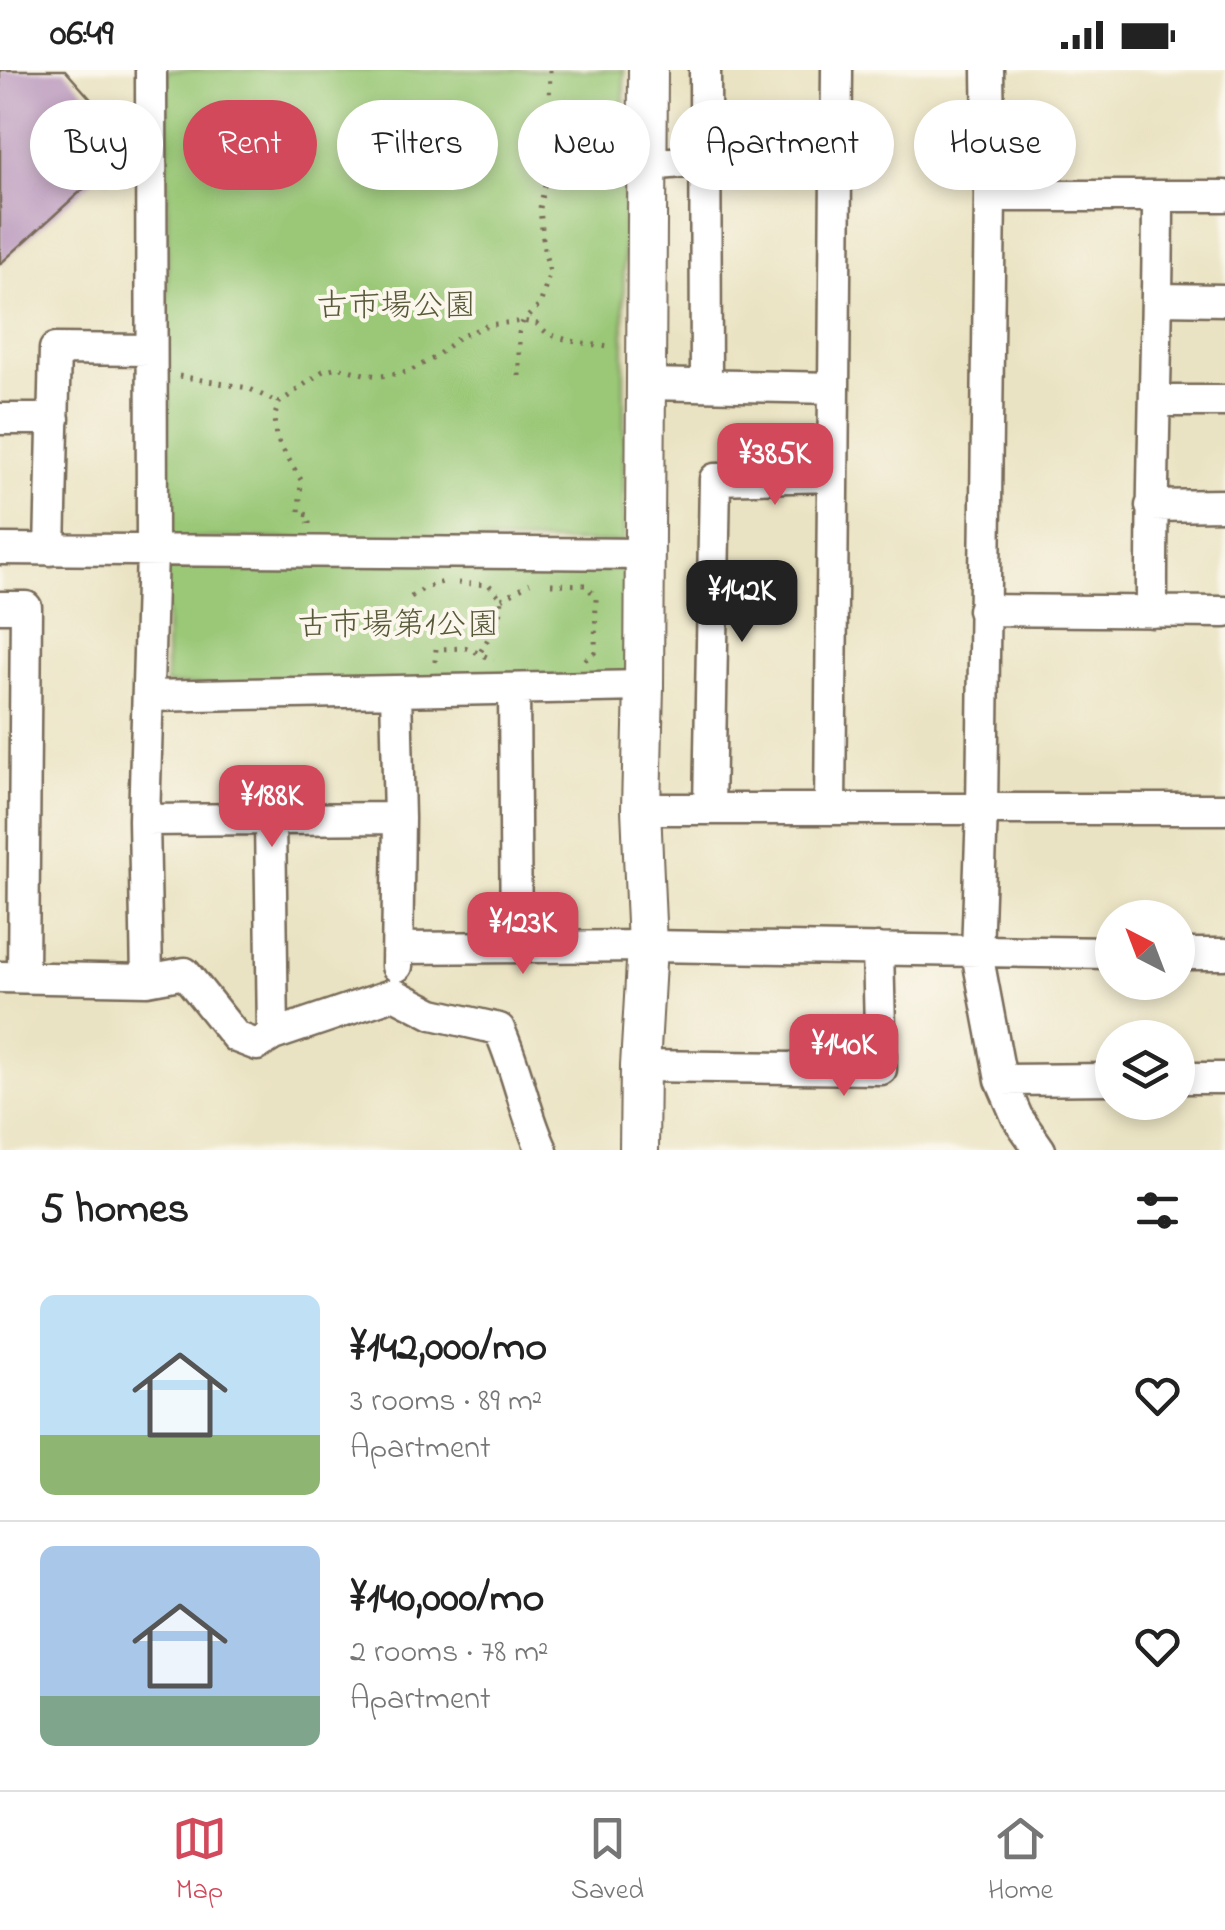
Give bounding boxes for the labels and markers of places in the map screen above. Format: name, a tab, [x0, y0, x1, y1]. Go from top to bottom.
pin: ¥385K	[705, 423, 845, 508]
pin: ¥142K	[672, 560, 812, 645]
pin: ¥188K	[202, 765, 342, 850]
pin: ¥123K	[453, 892, 593, 977]
pin: ¥140K	[774, 1014, 914, 1099]

